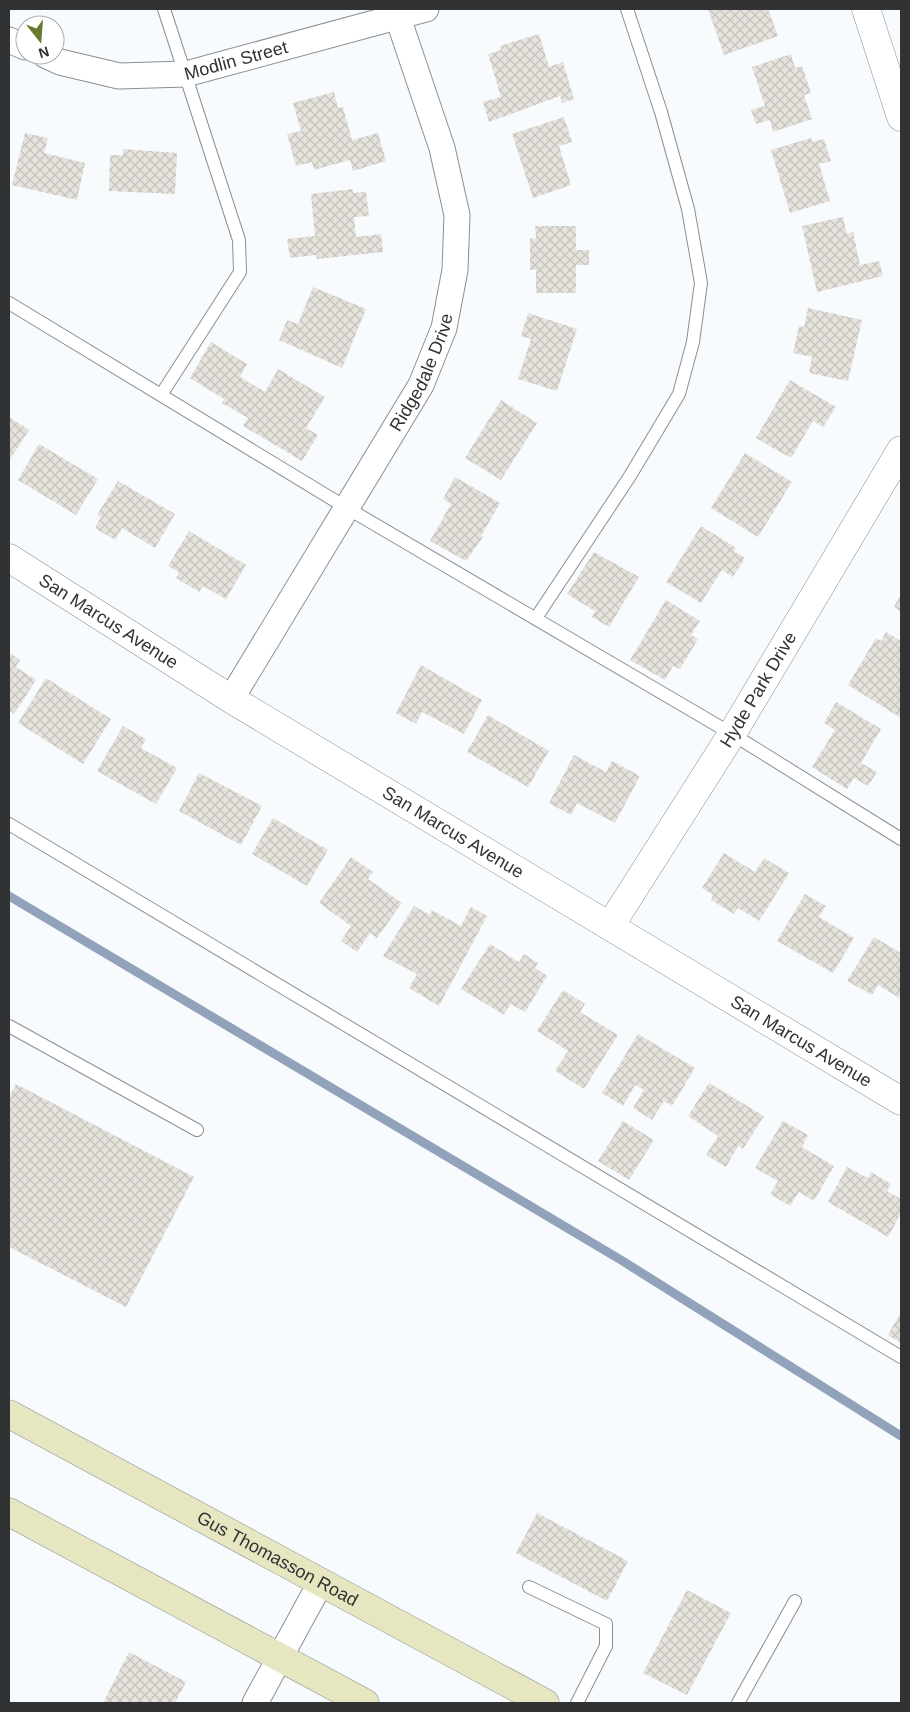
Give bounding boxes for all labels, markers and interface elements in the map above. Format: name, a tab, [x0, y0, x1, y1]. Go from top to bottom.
north arrow	[15, 15, 65, 65]
street label: Modlin Street	[182, 37, 290, 84]
text: N	[37, 43, 51, 62]
street label: Ridgedale Drive	[385, 312, 457, 435]
street label: San Marcus Avenue	[35, 570, 182, 673]
street label: Hyde Park Drive	[716, 628, 800, 751]
street label: San Marcus Avenue	[379, 782, 527, 882]
street label: San Marcus Avenue	[727, 991, 875, 1091]
street label: Gus Thomasson Road	[194, 1507, 361, 1610]

